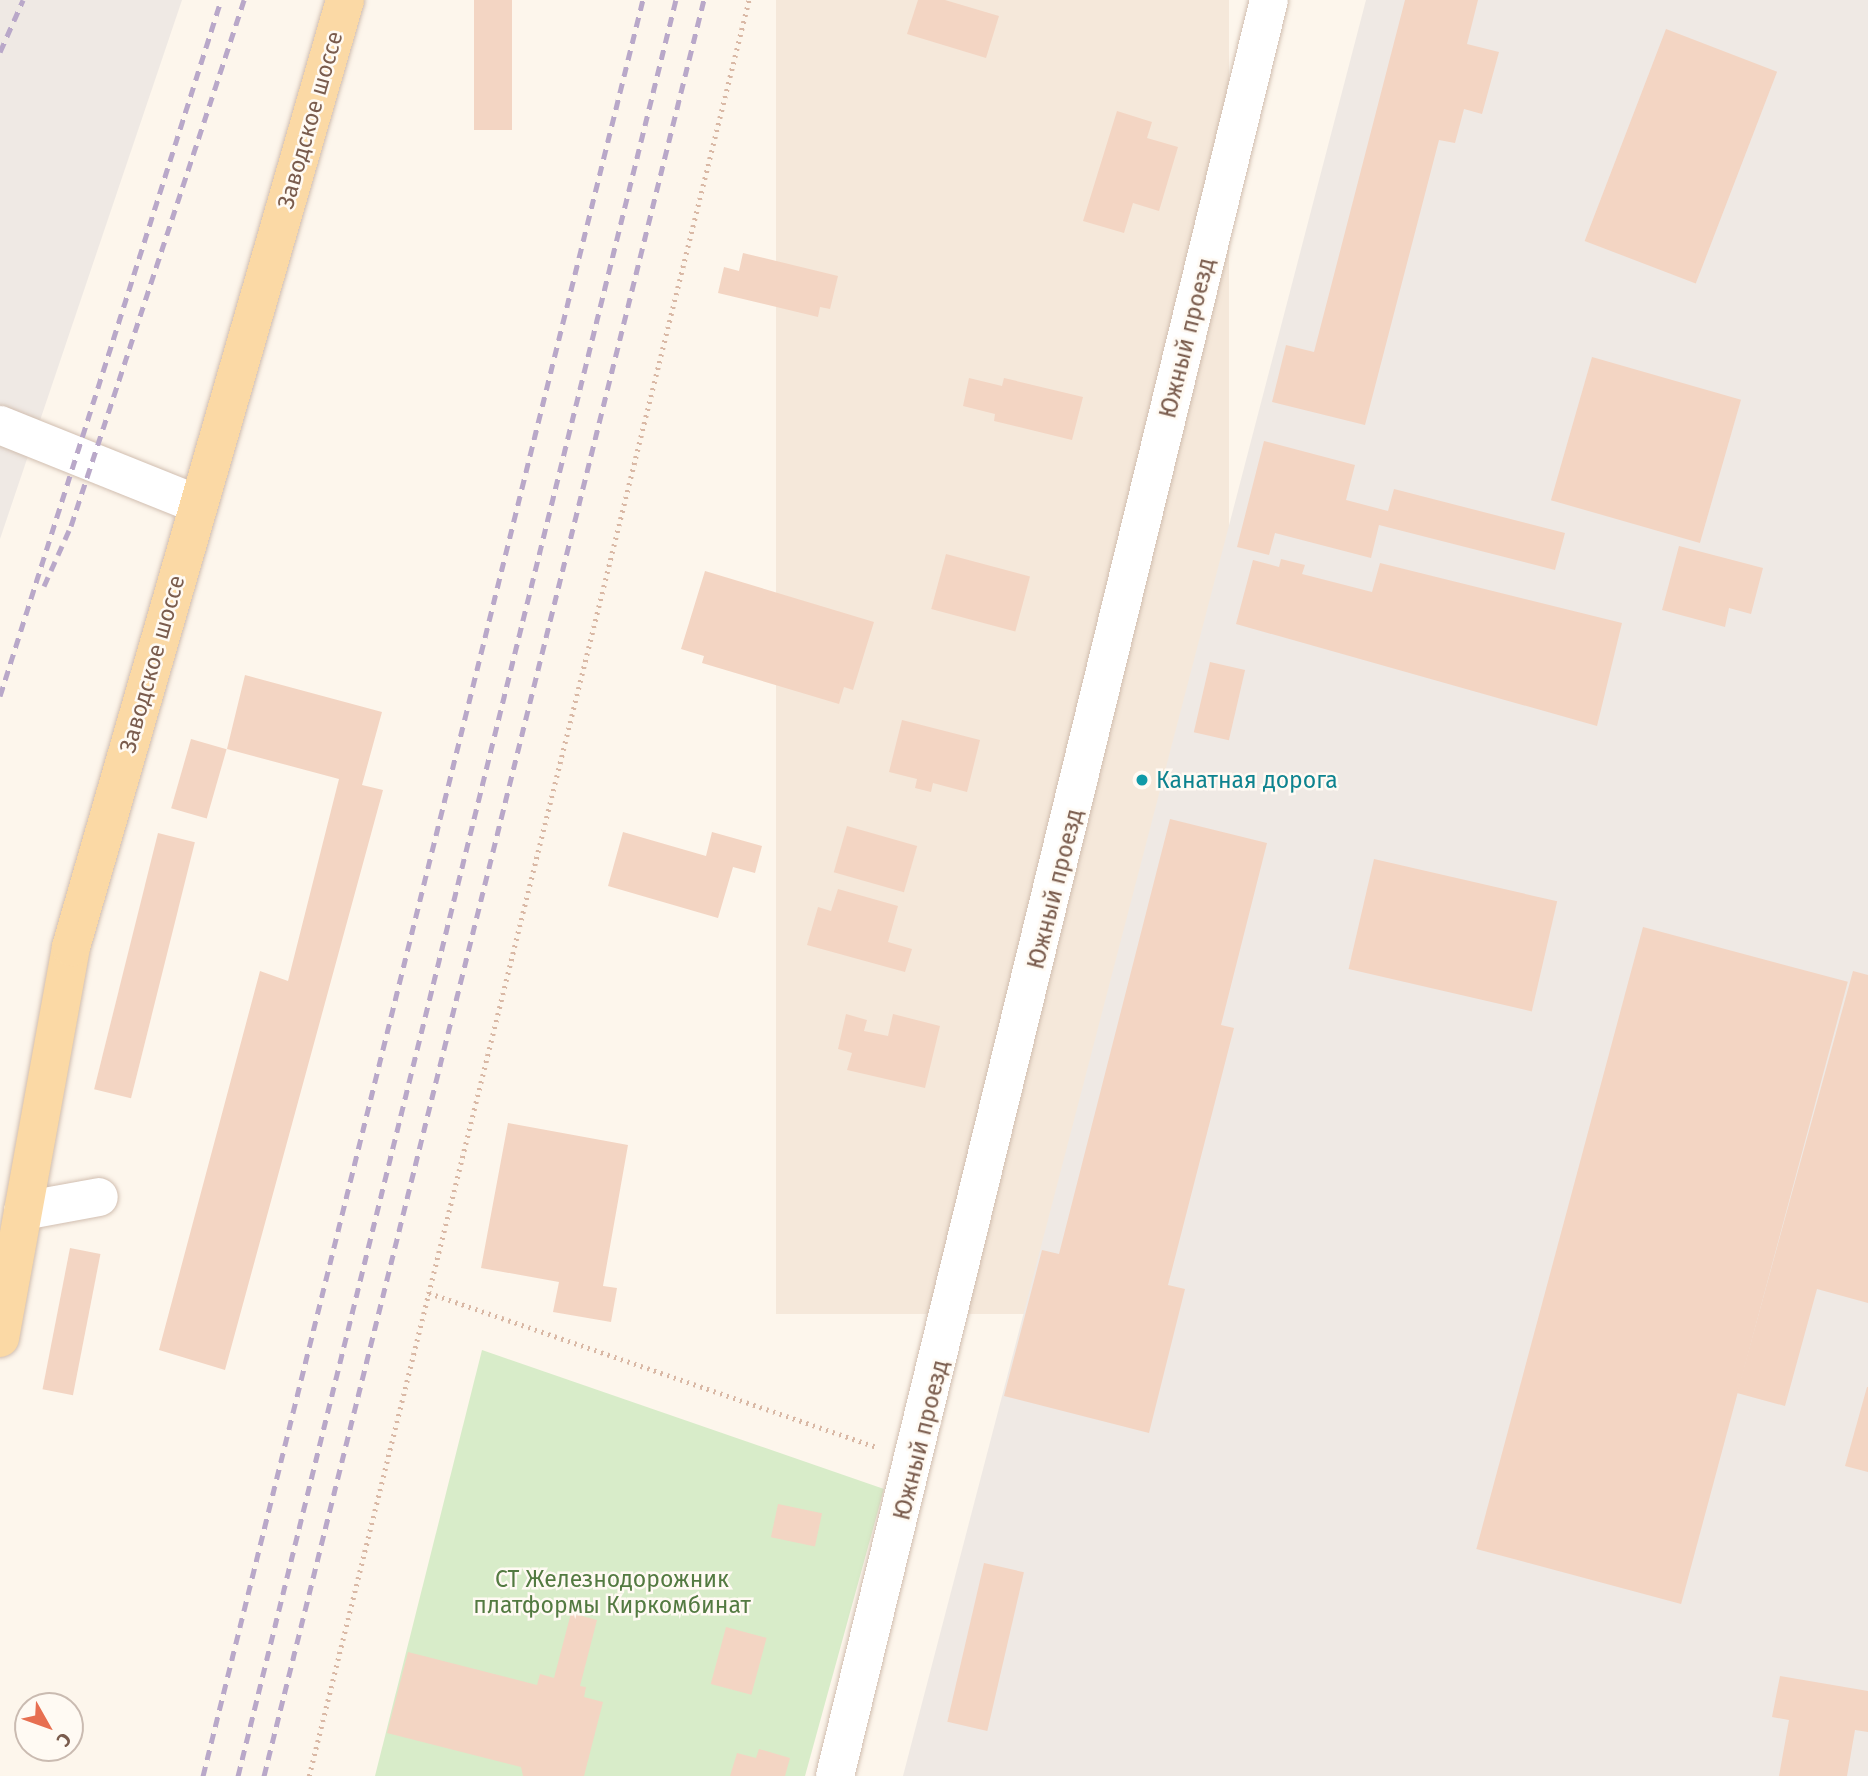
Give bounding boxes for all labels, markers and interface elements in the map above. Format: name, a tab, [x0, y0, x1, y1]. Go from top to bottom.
street label: Заводское шоссе	[271, 28, 349, 212]
street label: Южный проезд	[1154, 255, 1220, 421]
street label: Заводское шоссе	[113, 572, 191, 756]
place label: Канатная дорога	[1156, 766, 1338, 794]
marker: Канатная дорога	[1134, 772, 1150, 788]
street label: Южный проезд	[1022, 806, 1088, 972]
street label: Южный проезд	[888, 1357, 954, 1523]
park label: СТ Железнодорожник платформы Киркомбинат	[473, 1565, 751, 1619]
north arrow	[14, 1692, 84, 1762]
text: С	[52, 1728, 76, 1751]

